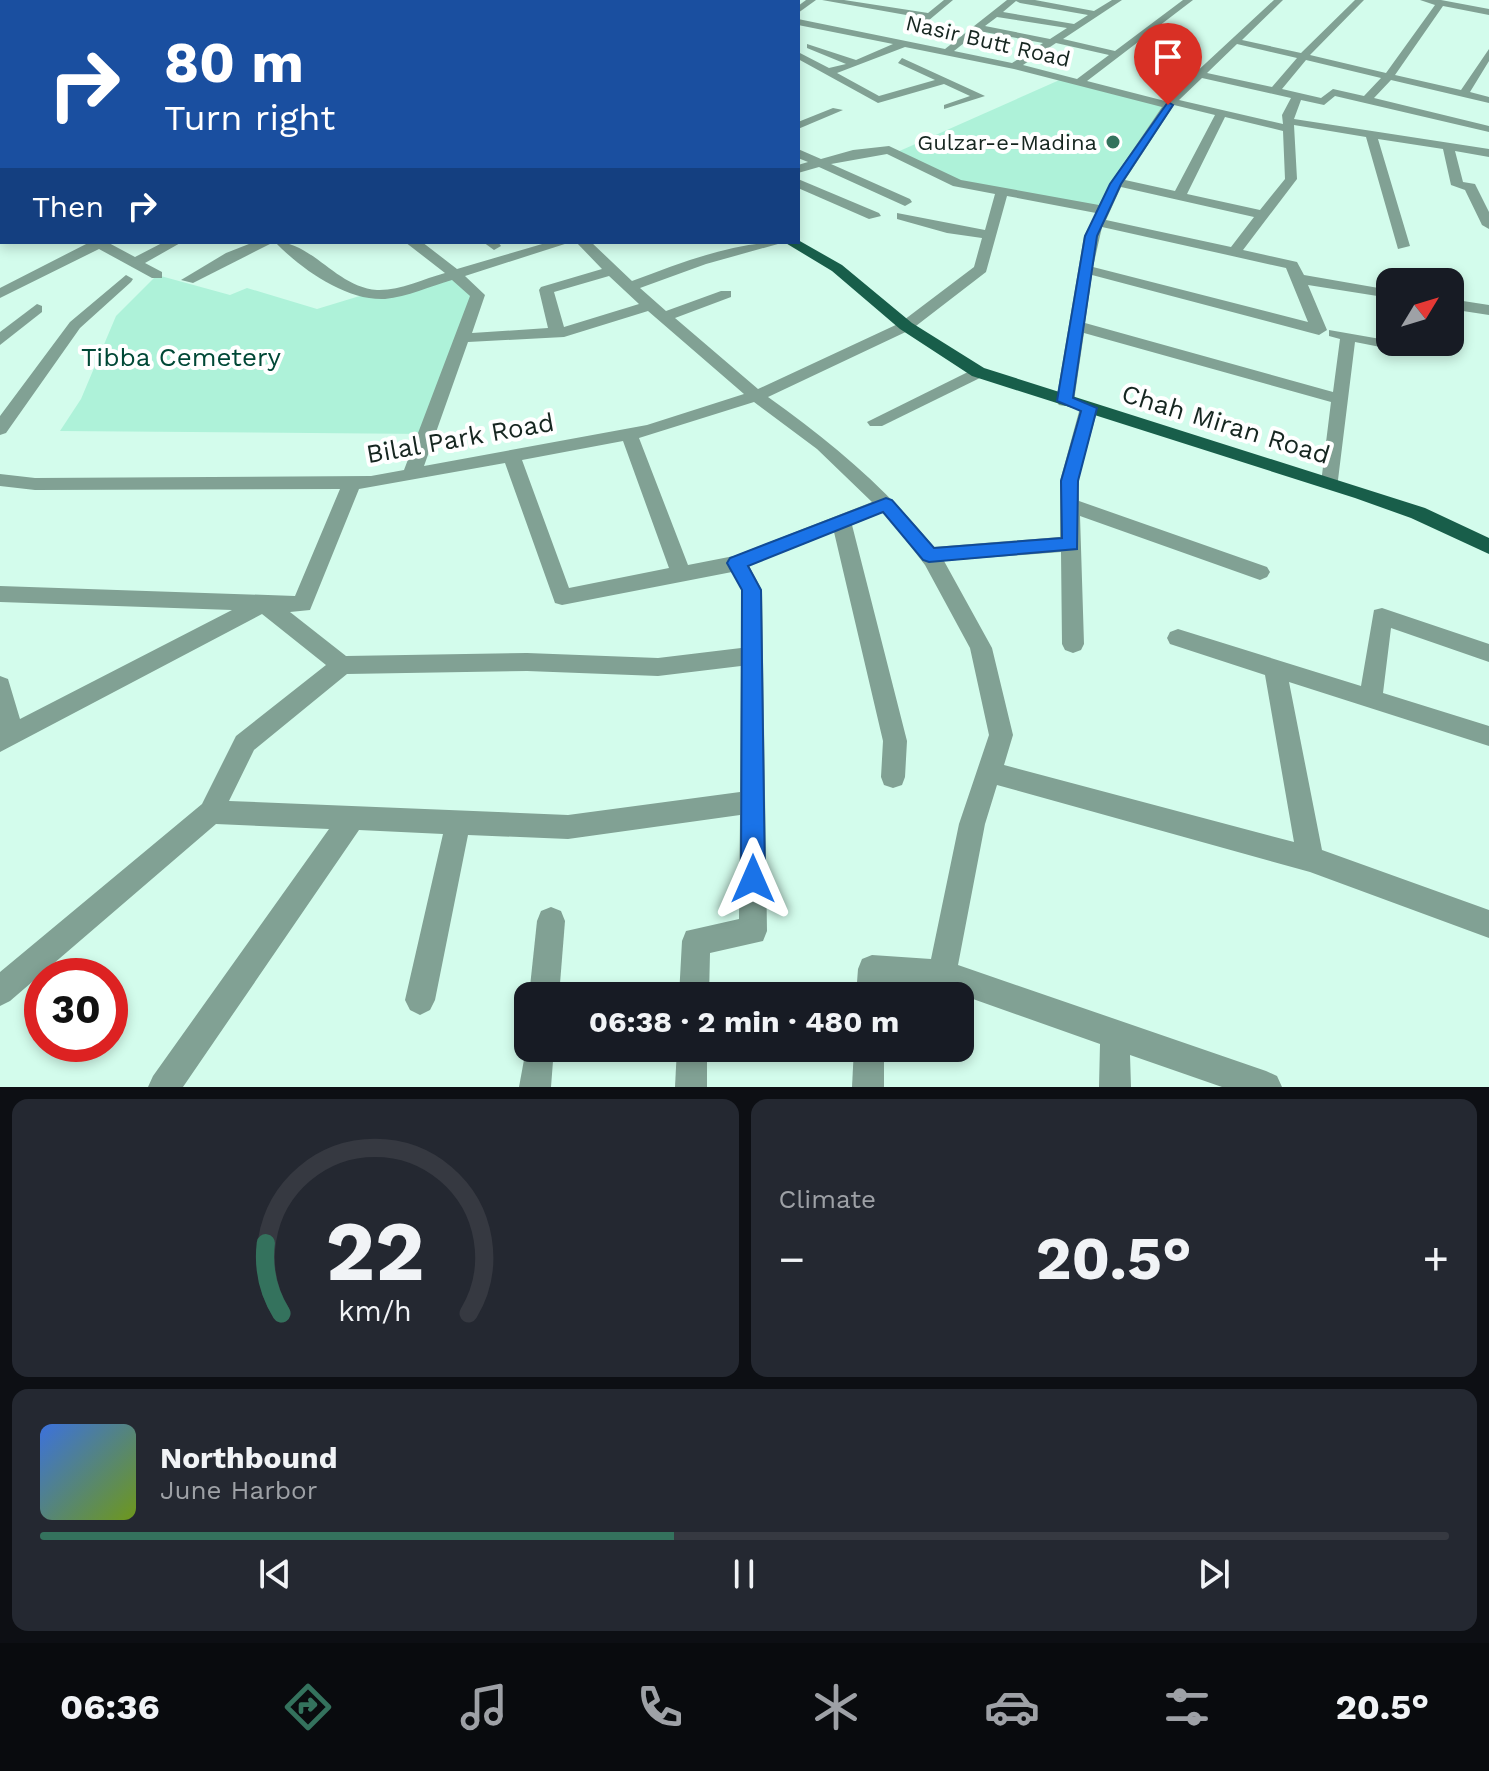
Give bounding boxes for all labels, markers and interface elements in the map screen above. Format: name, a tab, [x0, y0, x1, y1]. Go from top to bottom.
street label: Nasir Butt Road	[903, 10, 1073, 72]
pin	[1134, 23, 1202, 105]
text: 80 m	[164, 30, 304, 96]
icon: right	[32, 32, 136, 136]
icon: arrive	[1146, 35, 1190, 79]
text: Turn right	[164, 97, 335, 139]
place label: Gulzar-e-Madina	[917, 130, 1097, 155]
marker: Gulzar-e-Madina	[1104, 133, 1122, 151]
icon: right	[120, 184, 164, 228]
text: Then	[32, 189, 104, 224]
north arrow	[1376, 268, 1464, 356]
map controls	[1376, 268, 1464, 356]
park label: Tibba Cemetery	[81, 342, 282, 372]
street label: Chah Miran Road	[1118, 378, 1334, 470]
street label: Bilal Park Road	[364, 407, 556, 469]
position arrow	[711, 837, 795, 921]
speed limit sign: 30	[24, 958, 128, 1062]
text: 06:38 · 2 min · 480 m	[589, 1004, 899, 1039]
text: Climate	[779, 1184, 876, 1214]
text: 22	[326, 1203, 425, 1300]
text: 20.5°	[1036, 1223, 1192, 1294]
text: −	[779, 1233, 805, 1285]
text: +	[1422, 1233, 1449, 1285]
text: km/h	[338, 1294, 412, 1328]
text: Northbound	[160, 1440, 337, 1475]
text: June Harbor	[160, 1475, 317, 1505]
icon: previous	[253, 1552, 297, 1596]
icon: pause	[722, 1552, 766, 1596]
icon: next	[1192, 1552, 1236, 1596]
icon: directions	[280, 1679, 336, 1735]
icon: music	[456, 1679, 512, 1735]
icon: phone	[632, 1679, 688, 1735]
icon: climate	[808, 1679, 864, 1735]
icon: car	[984, 1679, 1040, 1735]
icon: filters	[1159, 1679, 1215, 1735]
text: 06:36	[60, 1686, 160, 1728]
text: 20.5°	[1335, 1686, 1429, 1728]

